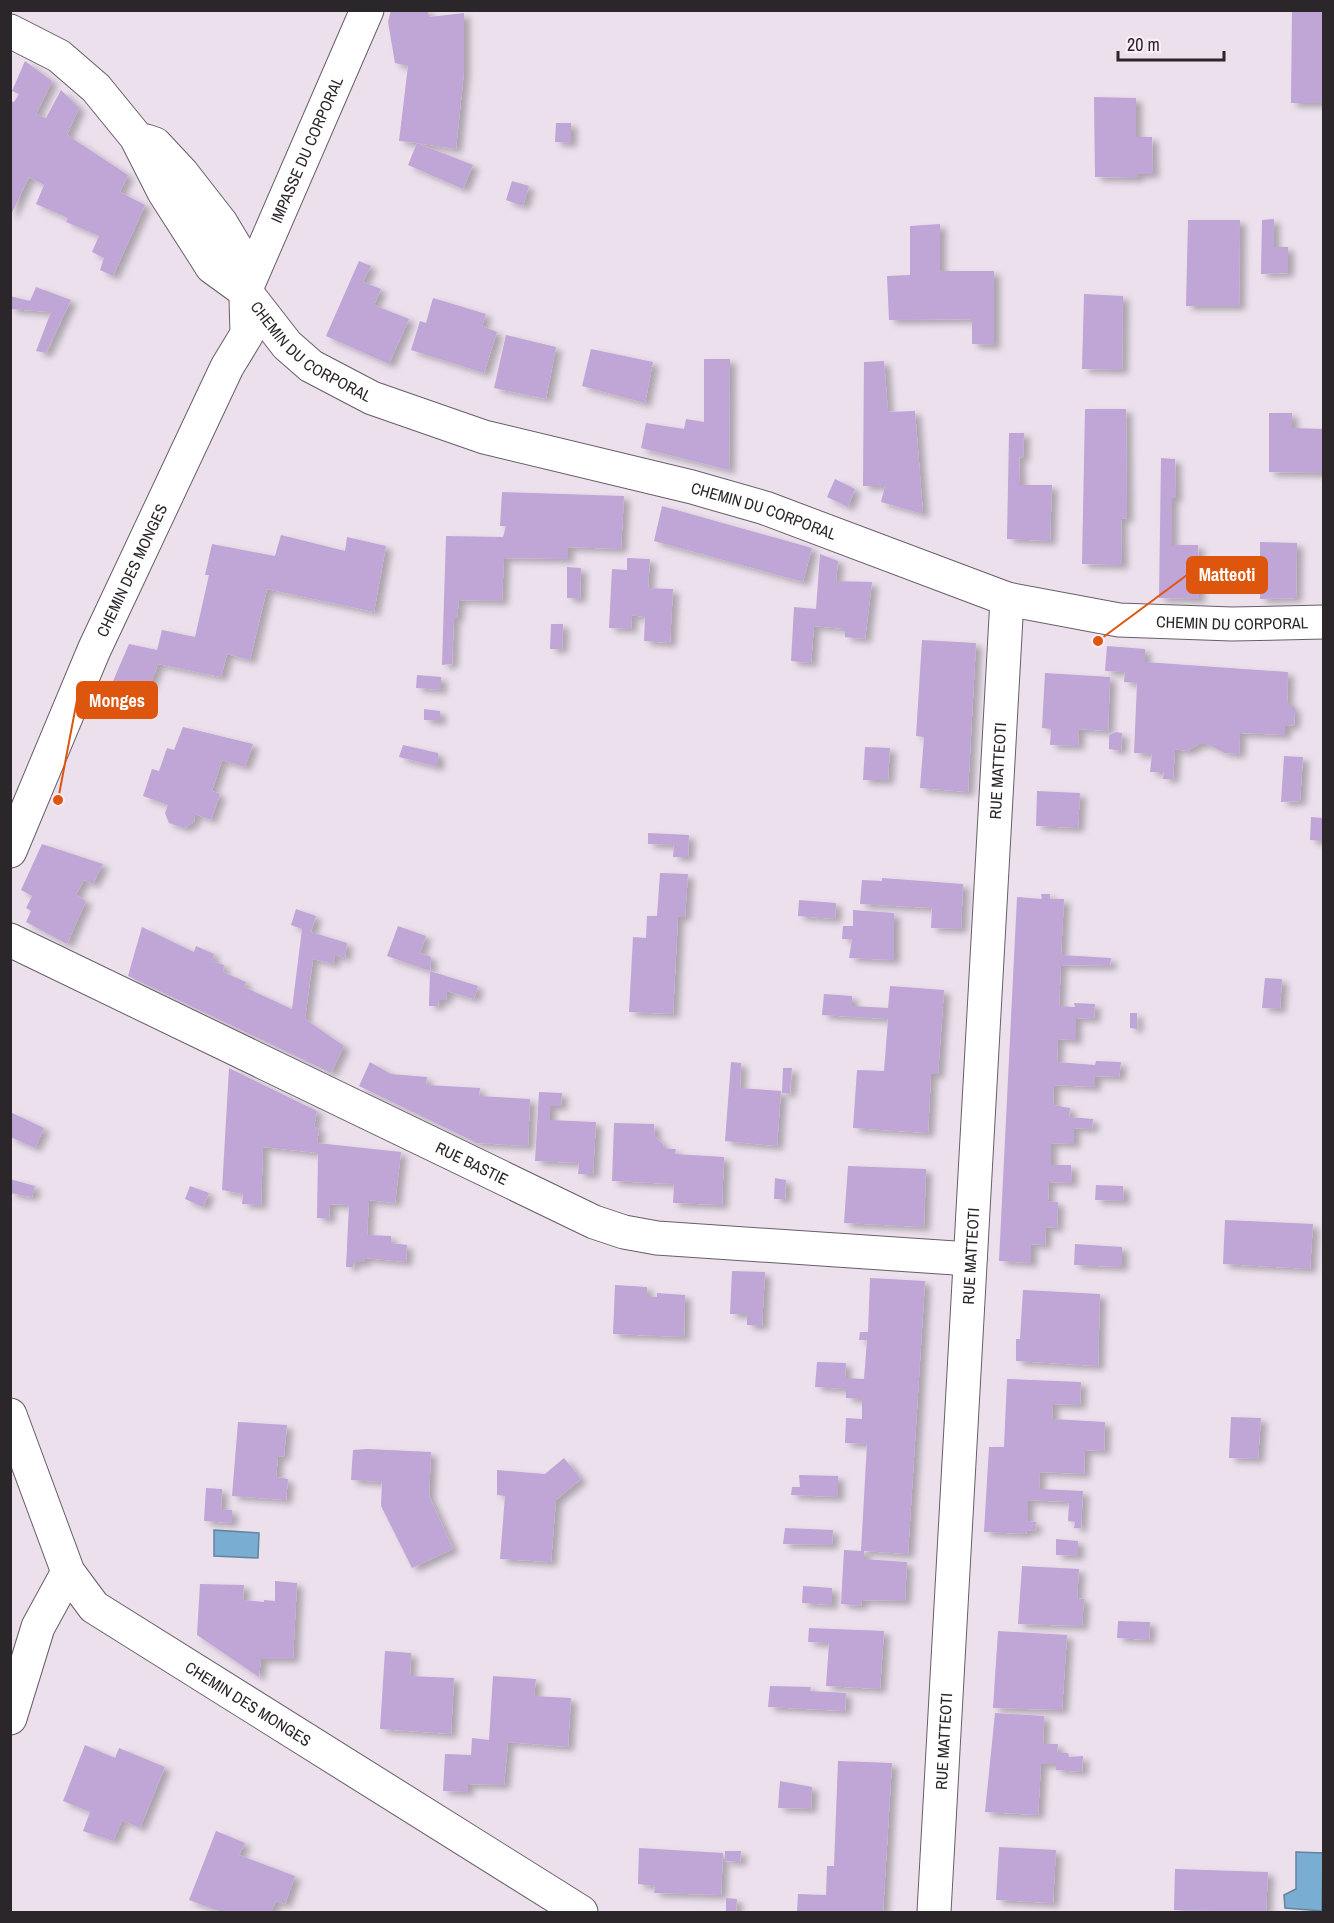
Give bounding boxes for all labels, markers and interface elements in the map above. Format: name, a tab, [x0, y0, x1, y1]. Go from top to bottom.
scale bar	[1118, 24, 1224, 62]
text: 20 m	[1127, 32, 1160, 57]
street label: IMPASSE DU CORPORAL	[265, 72, 348, 226]
street label: CHEMIN DU CORPORAL	[246, 296, 376, 407]
street label: CHEMIN DU CORPORAL	[689, 476, 840, 545]
street label: CHEMIN DES MONGES	[91, 500, 172, 640]
callout: Matteoti	[1187, 557, 1267, 593]
text: Matteoti	[1199, 562, 1255, 587]
street label: CHEMIN DU CORPORAL	[1156, 610, 1309, 635]
callout: Monges	[77, 682, 157, 718]
text: Monges	[89, 688, 145, 713]
street label: RUE MATTEOTI	[984, 722, 1011, 820]
street label: RUE BASTIE	[432, 1136, 512, 1190]
street label: RUE MATTEOTI	[957, 1207, 984, 1305]
street label: CHEMIN DES MONGES	[181, 1656, 316, 1751]
street label: RUE MATTEOTI	[930, 1692, 957, 1790]

